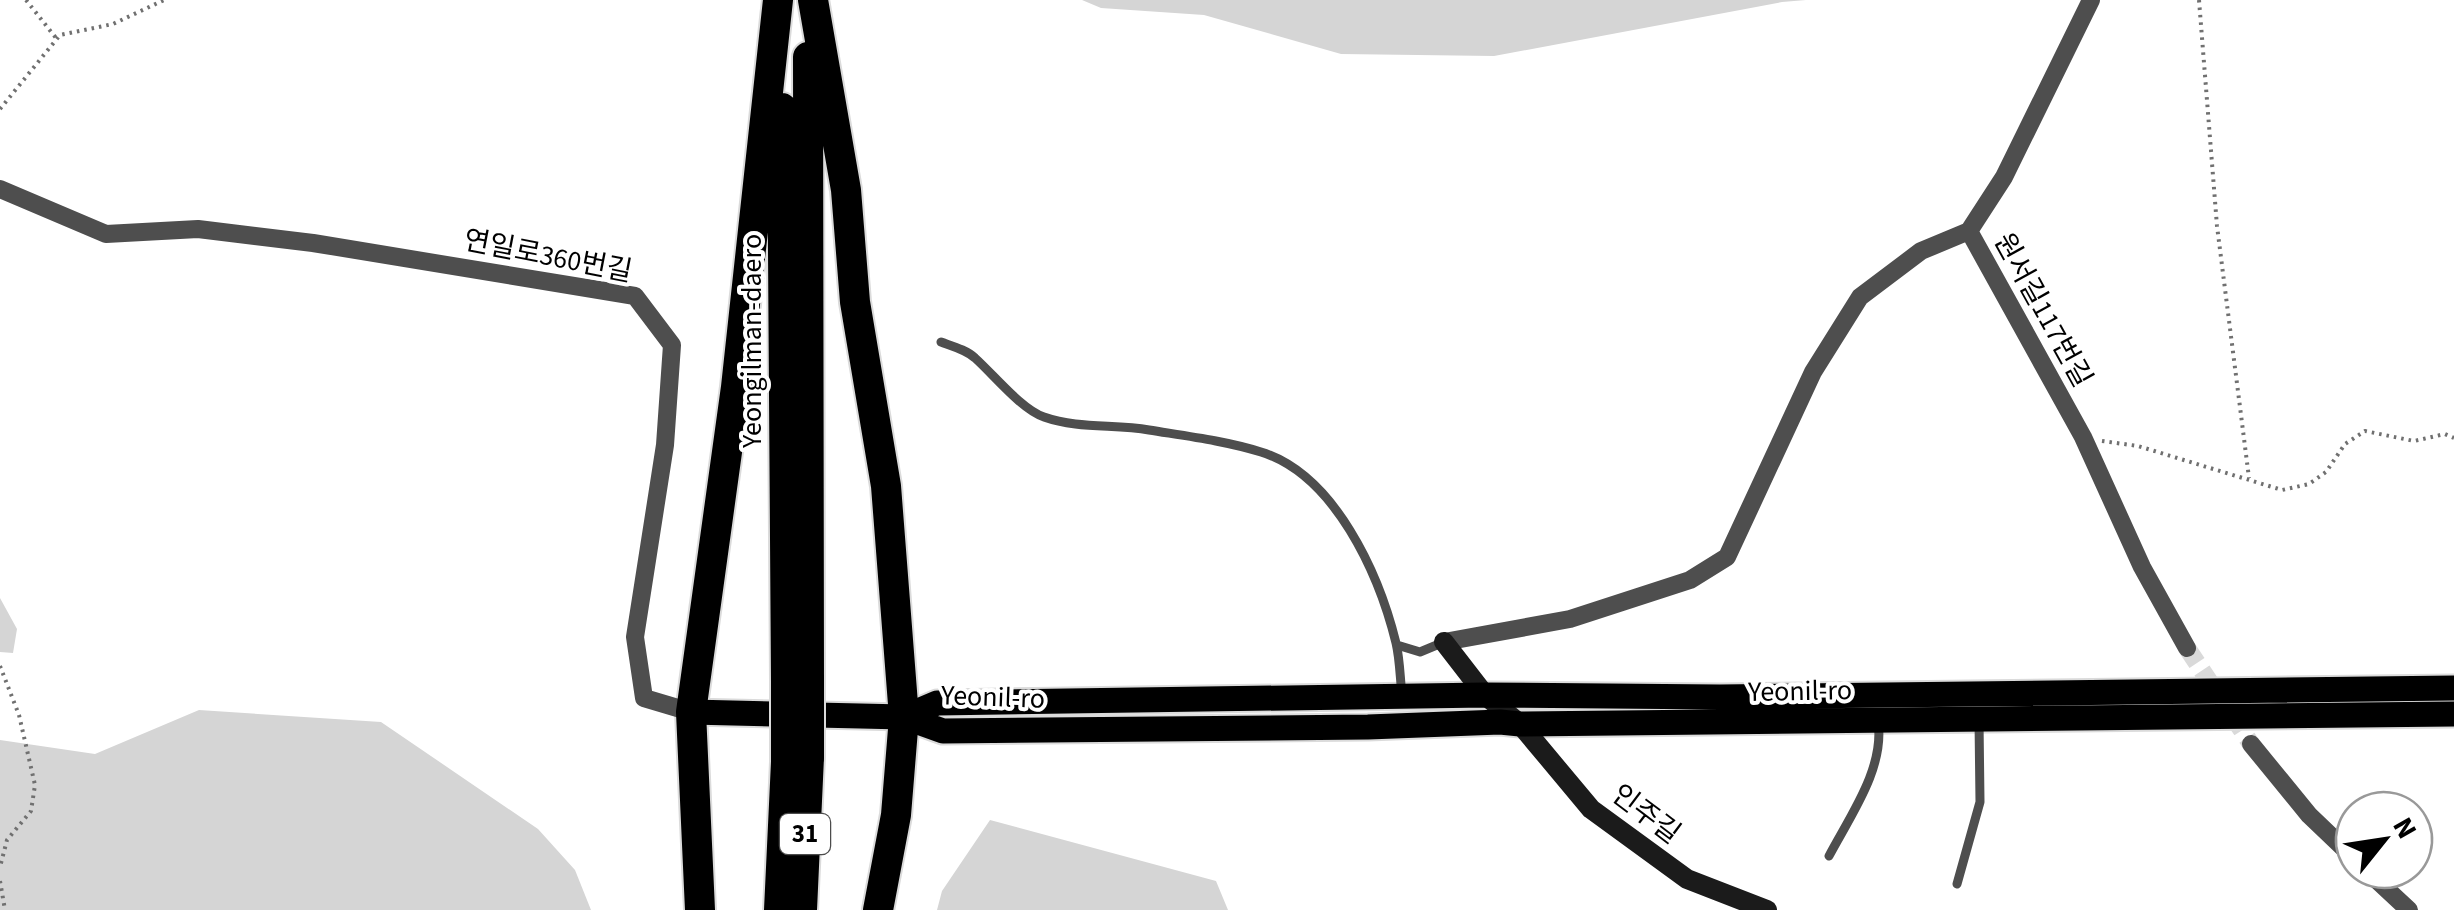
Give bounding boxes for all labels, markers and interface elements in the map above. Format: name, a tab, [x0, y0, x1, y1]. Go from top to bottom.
street label: 연일로360번길	[460, 220, 636, 292]
street label: 원서길117번길	[1984, 226, 2102, 394]
street label: Yeongilman-daero	[732, 234, 772, 449]
street label: Yeonil-ro	[1747, 670, 1852, 712]
street label: Yeonil-ro	[939, 675, 1046, 719]
street label: 인주길	[1603, 775, 1689, 853]
north arrow	[2334, 790, 2434, 890]
text: N	[2383, 810, 2427, 846]
road number: 31	[780, 814, 830, 854]

